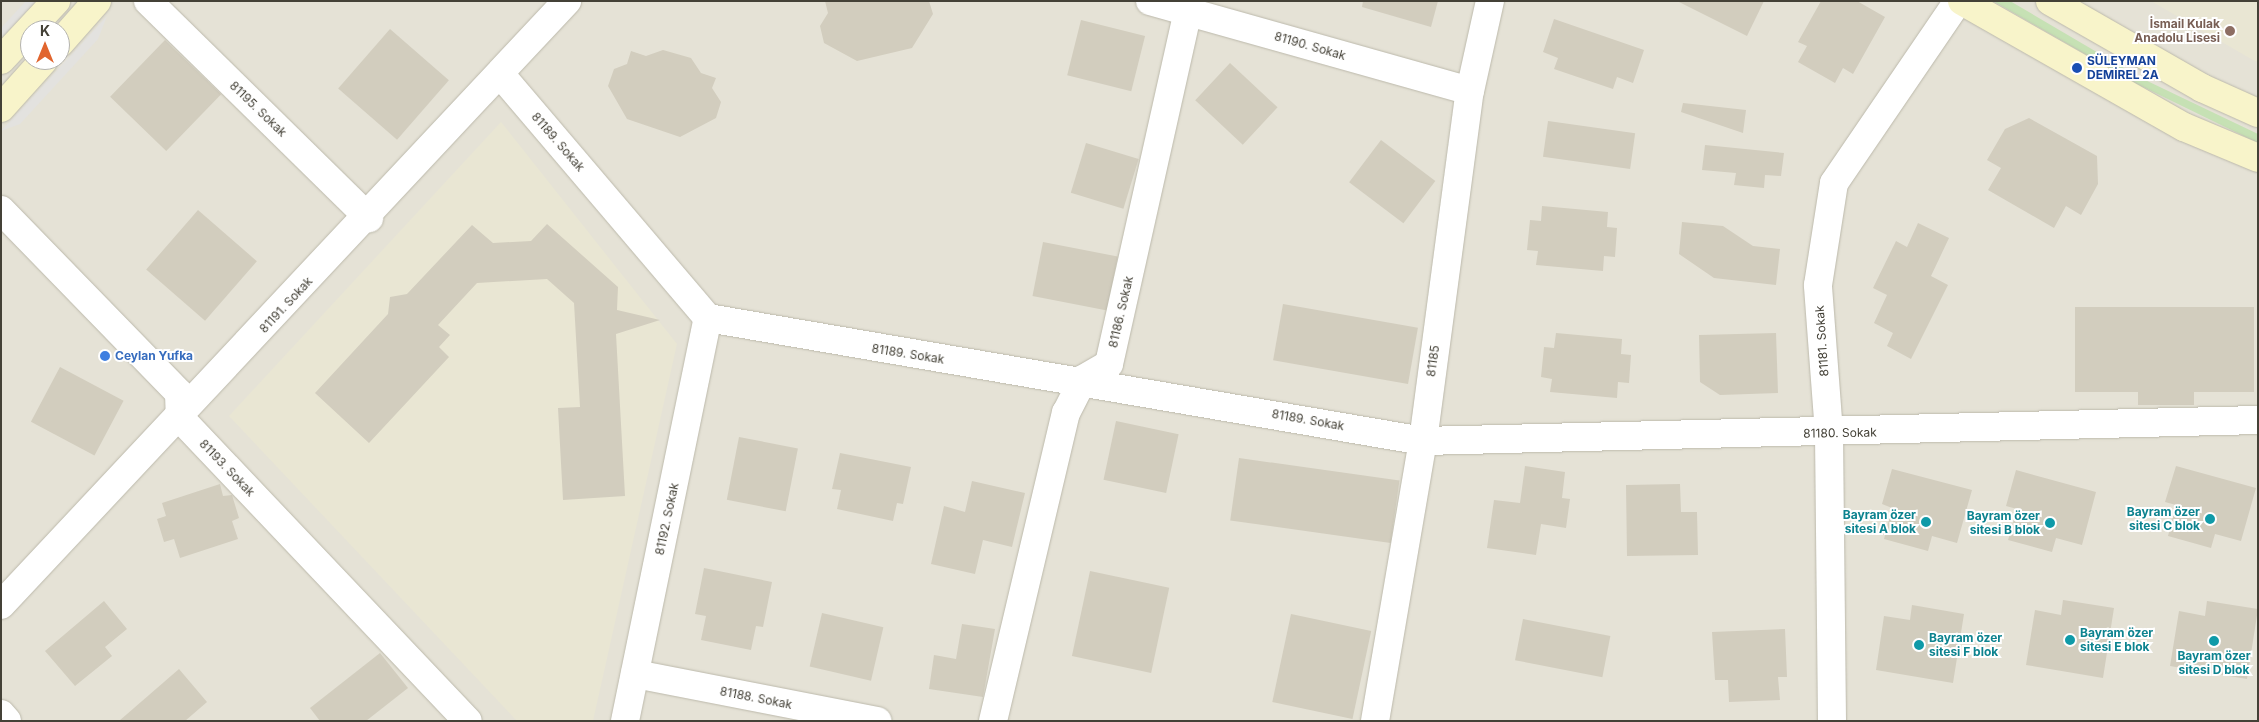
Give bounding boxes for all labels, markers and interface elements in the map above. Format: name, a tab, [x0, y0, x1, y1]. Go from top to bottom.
place label: İsmail Kulak Anadolu Lisesi	[2134, 17, 2220, 45]
north arrow	[20, 20, 70, 70]
text: K	[40, 22, 50, 39]
marker: İsmail Kulak Anadolu Lisesi	[2224, 25, 2236, 37]
street label: 81190. Sokak	[1273, 29, 1347, 63]
place label: SÜLEYMAN DEMİREL 2A	[2087, 54, 2159, 82]
marker: SÜLEYMAN DEMİREL 2A	[2071, 62, 2083, 74]
street label: 81195. Sokak	[227, 78, 289, 140]
street label: 81189. Sokak	[528, 110, 588, 174]
street label: 81191. Sokak	[256, 274, 316, 336]
street label: 81186. Sokak	[1106, 275, 1136, 349]
street label: 81181. Sokak	[1812, 305, 1832, 377]
street label: 81189. Sokak	[871, 341, 945, 367]
street label: 81185	[1424, 344, 1442, 378]
place label: Ceylan Yufka	[115, 349, 193, 363]
marker: Ceylan Yufka	[99, 350, 111, 362]
street label: 81189. Sokak	[1271, 407, 1345, 433]
street label: 81180. Sokak	[1803, 425, 1877, 441]
street label: 81193. Sokak	[196, 437, 258, 499]
street label: 81192. Sokak	[652, 482, 682, 556]
place label: Bayram özer sitesi C blok	[2127, 505, 2200, 533]
place label: Bayram özer sitesi A blok	[1843, 508, 1916, 536]
place label: Bayram özer sitesi B blok	[1967, 509, 2040, 537]
marker: Bayram özer sitesi C blok	[2204, 513, 2216, 525]
marker: Bayram özer sitesi A blok	[1920, 516, 1932, 528]
marker: Bayram özer sitesi B blok	[2044, 517, 2056, 529]
place label: Bayram özer sitesi E blok	[2080, 626, 2153, 654]
place label: Bayram özer sitesi F blok	[1929, 631, 2002, 659]
marker: Bayram özer sitesi E blok	[2064, 634, 2076, 646]
marker: Bayram özer sitesi D blok	[2208, 635, 2220, 647]
marker: Bayram özer sitesi F blok	[1913, 639, 1925, 651]
place label: Bayram özer sitesi D blok	[2177, 649, 2251, 677]
street label: 81188. Sokak	[719, 684, 793, 712]

